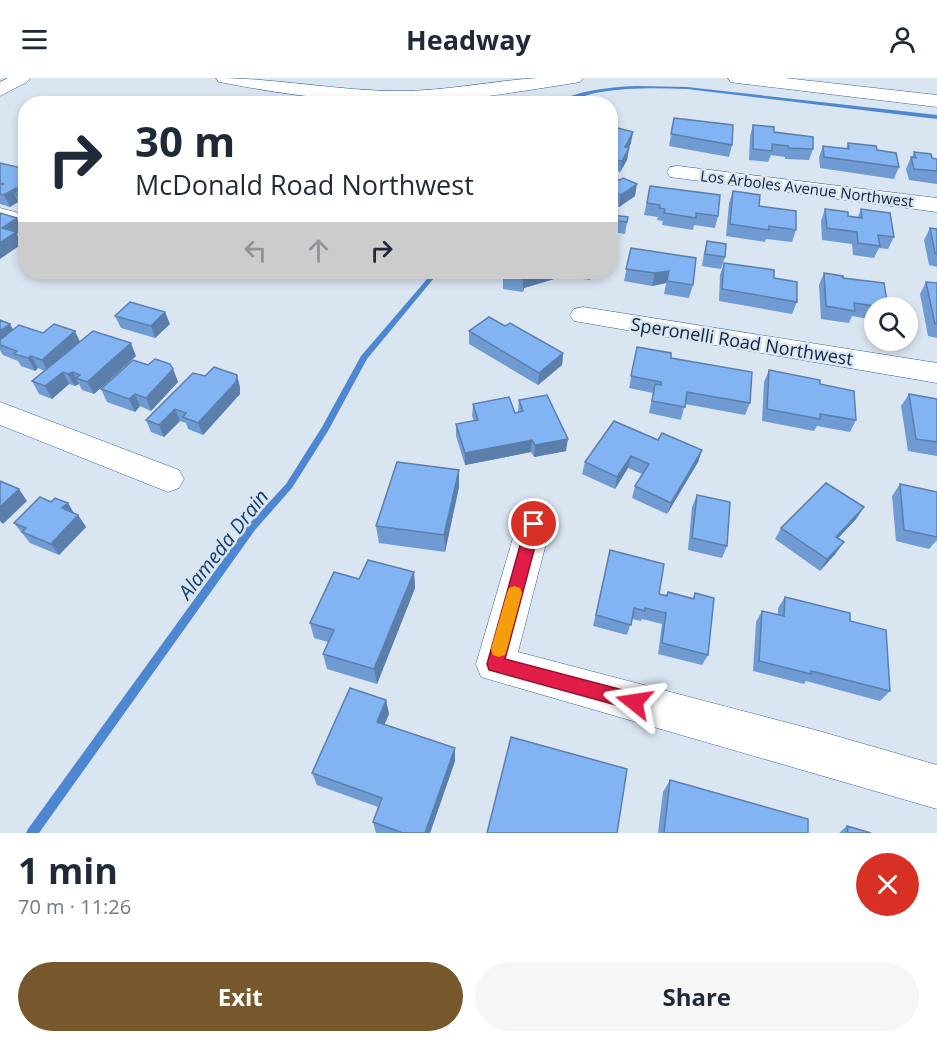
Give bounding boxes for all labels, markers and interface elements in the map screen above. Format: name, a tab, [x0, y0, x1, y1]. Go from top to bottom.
text: Headway	[406, 21, 531, 58]
icon: menu	[18, 23, 51, 56]
icon: person	[886, 23, 919, 56]
text: 30 m	[135, 112, 235, 169]
icon: right	[36, 120, 114, 198]
street label: Los Arboles Avenue Northwest	[699, 165, 915, 211]
text: McDonald Road Northwest	[135, 166, 474, 203]
icon: left	[239, 234, 272, 267]
icon: ahead	[302, 234, 335, 267]
icon: right	[365, 234, 398, 267]
map controls	[864, 297, 918, 351]
button: search	[864, 297, 918, 351]
street label: Speronelli Road Northwest	[629, 312, 855, 370]
water label: Alameda Drain	[170, 484, 274, 606]
pin	[508, 498, 559, 549]
icon: arrive	[517, 507, 550, 540]
position arrow	[602, 670, 666, 734]
text: 1 min	[18, 846, 118, 895]
button: close	[856, 853, 919, 916]
text: 70 m · 11:26	[18, 893, 131, 920]
button: Exit	[18, 962, 463, 1031]
button: Share	[475, 962, 919, 1031]

